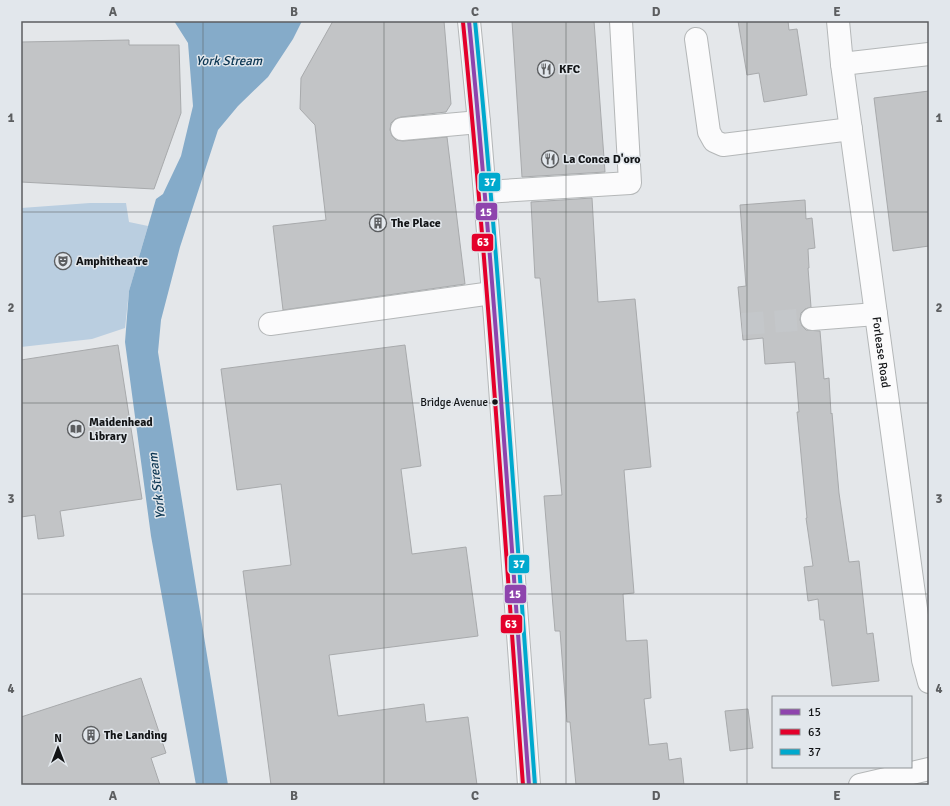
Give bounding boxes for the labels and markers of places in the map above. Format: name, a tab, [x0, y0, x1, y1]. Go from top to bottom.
restaurant icon: KFC	[536, 59, 556, 79]
place label: KFC	[559, 62, 581, 77]
restaurant icon: La Conca D'oro	[540, 149, 560, 169]
place label: La Conca D'oro	[563, 152, 641, 167]
building icon: The Place	[368, 213, 388, 233]
place label: The Place	[391, 216, 441, 231]
theatre icon: Amphitheatre	[53, 251, 73, 271]
place label: Amphitheatre	[76, 254, 148, 269]
place label: Bridge Avenue	[420, 396, 488, 409]
marker: Bridge Avenue	[490, 397, 500, 407]
place label: Maidenhead Library	[89, 415, 153, 444]
library icon: Maidenhead Library	[66, 419, 86, 439]
building icon: The Landing	[81, 725, 101, 745]
place label: The Landing	[104, 728, 168, 743]

